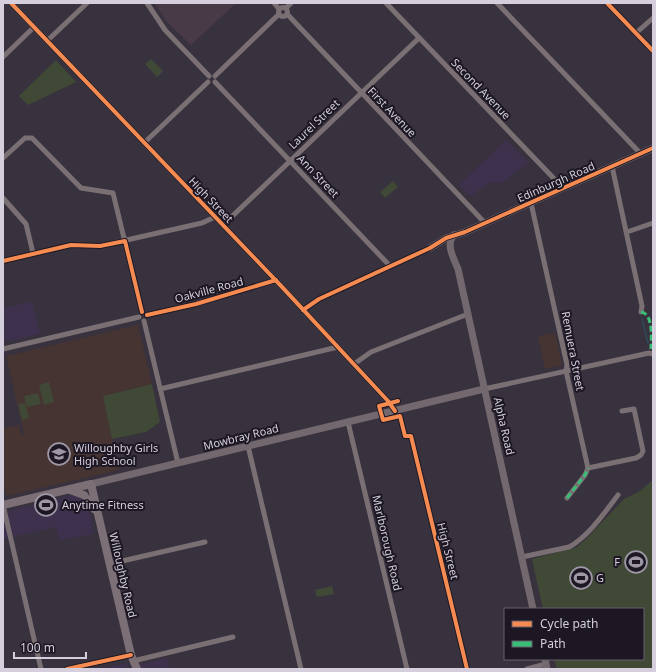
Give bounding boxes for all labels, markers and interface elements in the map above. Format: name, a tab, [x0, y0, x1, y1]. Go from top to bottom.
street label: Second Avenue	[448, 55, 514, 122]
street label: First Avenue	[365, 83, 420, 140]
street label: Laurel Street	[285, 95, 343, 152]
street label: Ann Street	[294, 151, 343, 200]
street label: Edinburgh Road	[515, 158, 597, 205]
street label: High Street	[186, 174, 237, 226]
street label: Oakville Road	[173, 273, 245, 306]
street label: Remuera Street	[558, 310, 589, 392]
street label: Alpha Road	[491, 396, 518, 456]
street label: Mowbray Road	[202, 420, 280, 453]
place label: Willoughby Girls High School	[74, 440, 158, 468]
school or university icon: Willoughby Girls High School	[46, 441, 72, 467]
sports icon: Anytime Fitness	[33, 492, 59, 518]
street label: Marlborough Road	[369, 494, 406, 592]
place label: Anytime Fitness	[62, 497, 144, 512]
street label: High Street	[434, 521, 463, 581]
street label: Willoughby Road	[106, 531, 141, 619]
sports icon: F	[623, 549, 649, 575]
place label: F	[614, 554, 620, 569]
sports icon: G	[568, 565, 594, 591]
place label: G	[596, 570, 604, 585]
legend	[504, 608, 644, 660]
text: Cycle path	[540, 615, 598, 632]
scale bar	[14, 634, 86, 660]
text: Path	[540, 635, 566, 652]
text: 100 m	[20, 639, 55, 656]

